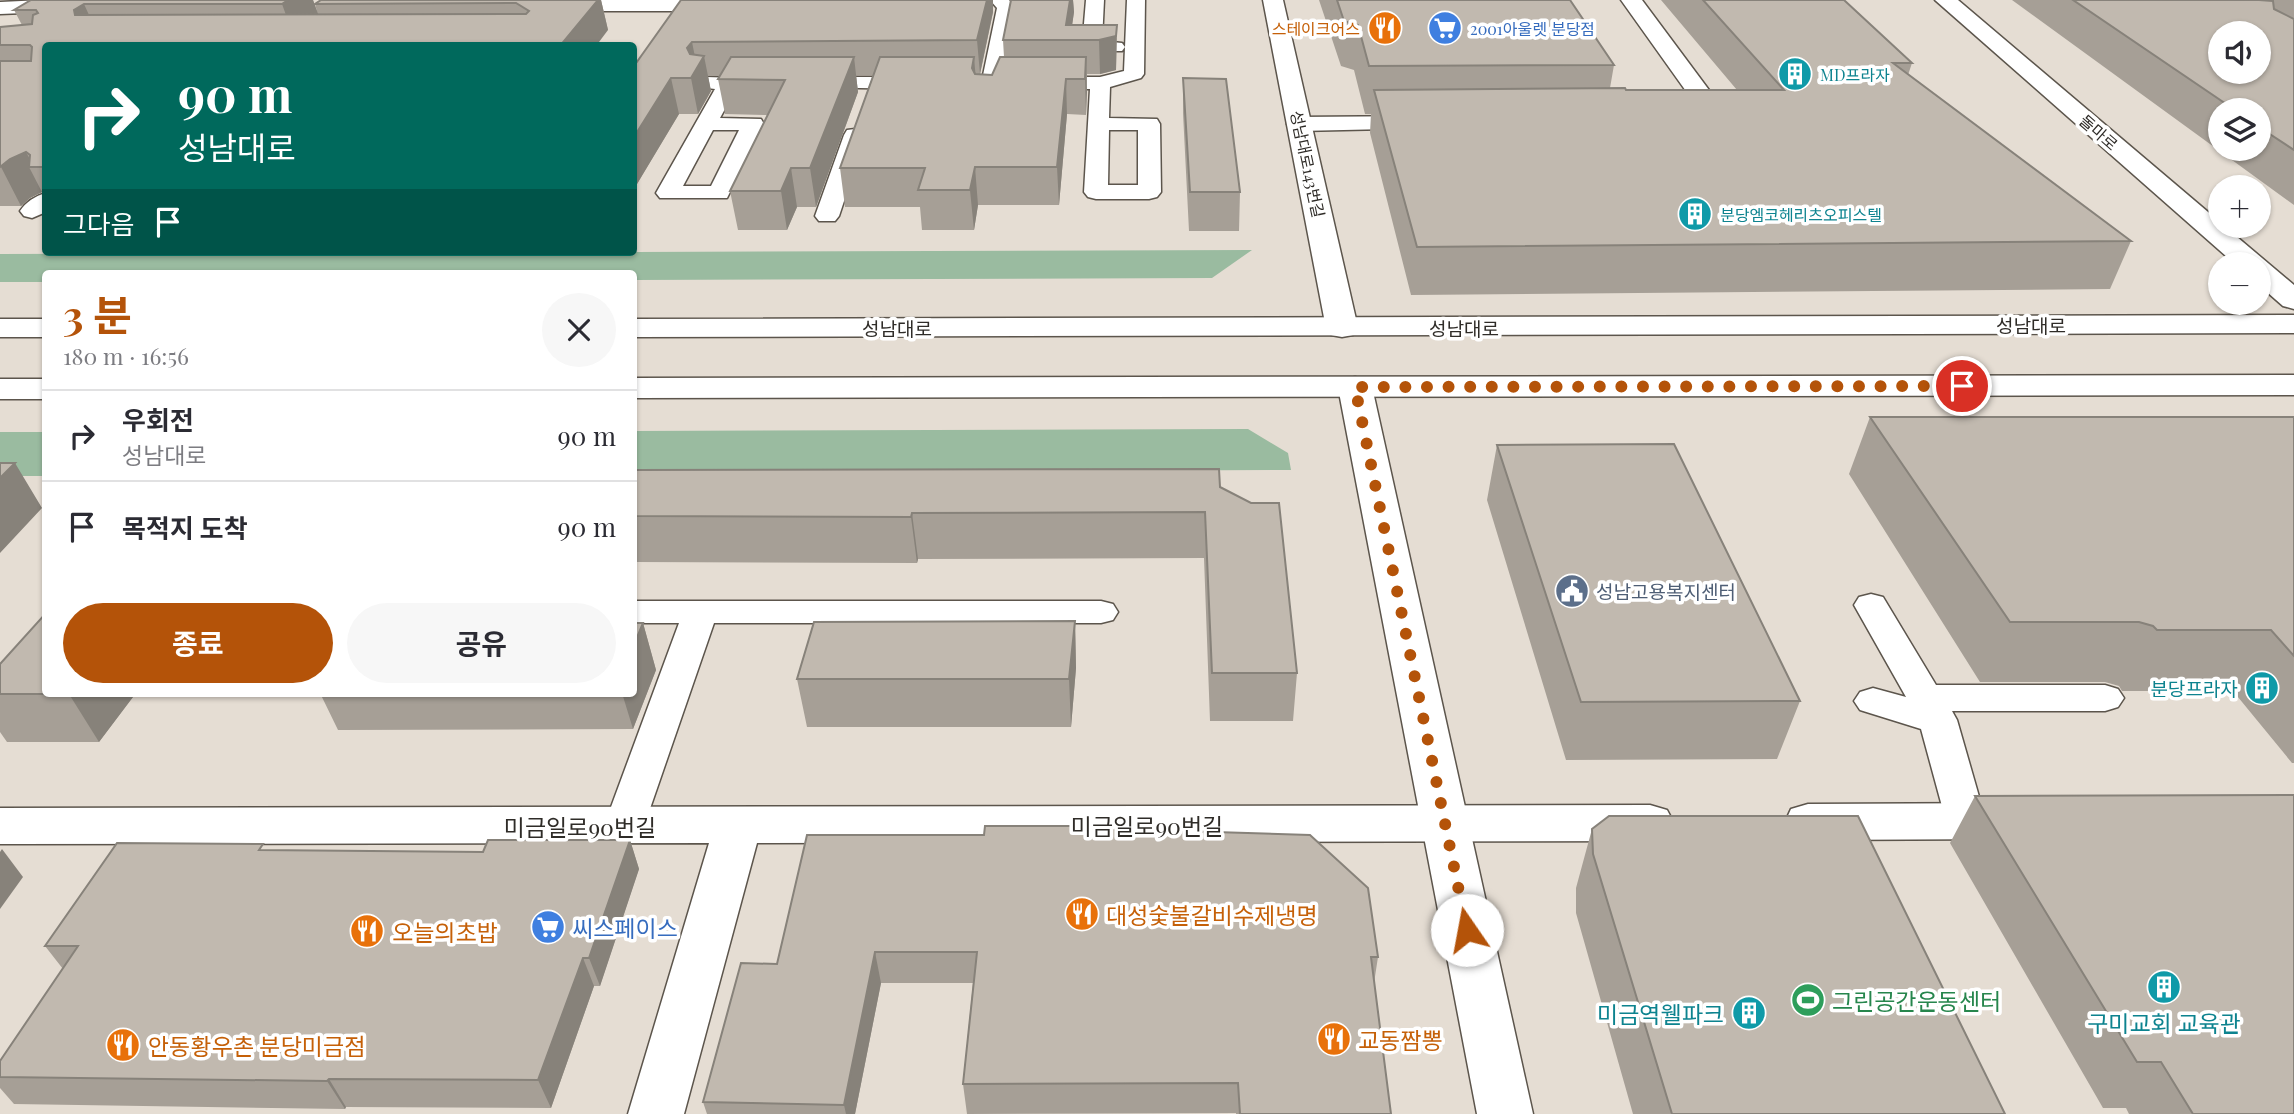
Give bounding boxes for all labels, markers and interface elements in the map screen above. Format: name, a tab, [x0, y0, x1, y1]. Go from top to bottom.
restaurant icon: 스테이크어스	[1366, 9, 1404, 47]
supermarket icon: 2001아울렛 분당점	[1426, 9, 1464, 47]
place label: 스테이크어스	[1272, 18, 1360, 39]
place label: 2001아울렛 분당점	[1470, 18, 1595, 39]
map controls	[2208, 21, 2271, 315]
button: sound	[2208, 21, 2271, 84]
building icon: MD프라자	[1776, 55, 1814, 93]
text: 90 m	[178, 60, 292, 125]
place label: MD프라자	[1820, 64, 1890, 85]
icon: right	[63, 70, 154, 161]
button: layers	[2208, 98, 2271, 161]
street label: 성남대로143번길	[1286, 108, 1330, 220]
street label: 돌마로	[2075, 110, 2123, 155]
text: 성남대로	[178, 125, 296, 168]
button: +	[2208, 175, 2271, 238]
building icon: 분당엠코헤리츠오피스텔	[1676, 195, 1714, 233]
icon: arrive	[149, 203, 187, 241]
place label: 분당엠코헤리츠오피스텔	[1720, 204, 1882, 225]
text: 그다음	[63, 206, 135, 241]
button: −	[2208, 252, 2271, 315]
text: 3 분	[63, 286, 132, 342]
button: close	[542, 293, 616, 367]
street label: 성남대로	[1996, 312, 2066, 338]
street label: 성남대로	[862, 315, 932, 341]
street label: 성남대로	[1429, 315, 1499, 341]
text: 180 m · 16:56	[63, 340, 189, 371]
pin	[1932, 356, 1992, 416]
icon: arrive	[1943, 367, 1981, 405]
text: 우회전	[122, 402, 194, 437]
icon: right	[63, 417, 101, 455]
text: 90 m	[558, 418, 616, 453]
text: 성남대로	[122, 439, 207, 470]
icon: arrive	[63, 508, 101, 546]
text: 90 m	[558, 509, 616, 544]
text: 목적지 도착	[122, 510, 248, 545]
public building icon: 성남고용복지센터	[1553, 572, 1591, 610]
place label: 성남고용복지센터	[1596, 578, 1736, 604]
button: 종료	[63, 603, 333, 683]
button: 공유	[347, 603, 616, 683]
building icon: 분당프라자	[2243, 669, 2281, 707]
place label: 분당프라자	[2151, 675, 2238, 701]
street label: 미금일로90번길	[1071, 810, 1223, 841]
street label: 미금일로90번길	[504, 811, 656, 842]
position arrow	[1430, 893, 1504, 967]
restaurant icon: 대성숯불갈비수제냉명	[1063, 895, 1101, 933]
place label: 대성숯불갈비수제냉명	[1106, 899, 1318, 930]
supermarket icon: 씨스페이스	[529, 908, 567, 946]
restaurant icon: 오늘의초밥	[348, 912, 386, 950]
place label: 씨스페이스	[572, 912, 678, 943]
place label: 오늘의초밥	[392, 916, 498, 947]
building icon: 구미교회 교육관	[2145, 968, 2183, 1006]
sports icon: 그린공간운동센터	[1789, 981, 1827, 1019]
place label: 그린공간운동센터	[1832, 985, 2001, 1016]
building icon: 미금역웰파크	[1730, 994, 1768, 1032]
place label: 미금역웰파크	[1597, 998, 1724, 1029]
place label: 구미교회 교육관	[2087, 1007, 2241, 1038]
restaurant icon: 교동짬뽕	[1315, 1020, 1353, 1058]
place label: 교동짬뽕	[1358, 1024, 1443, 1055]
restaurant icon: 안동황우촌 분당미금점	[104, 1026, 142, 1064]
place label: 안동황우촌 분당미금점	[148, 1030, 365, 1061]

